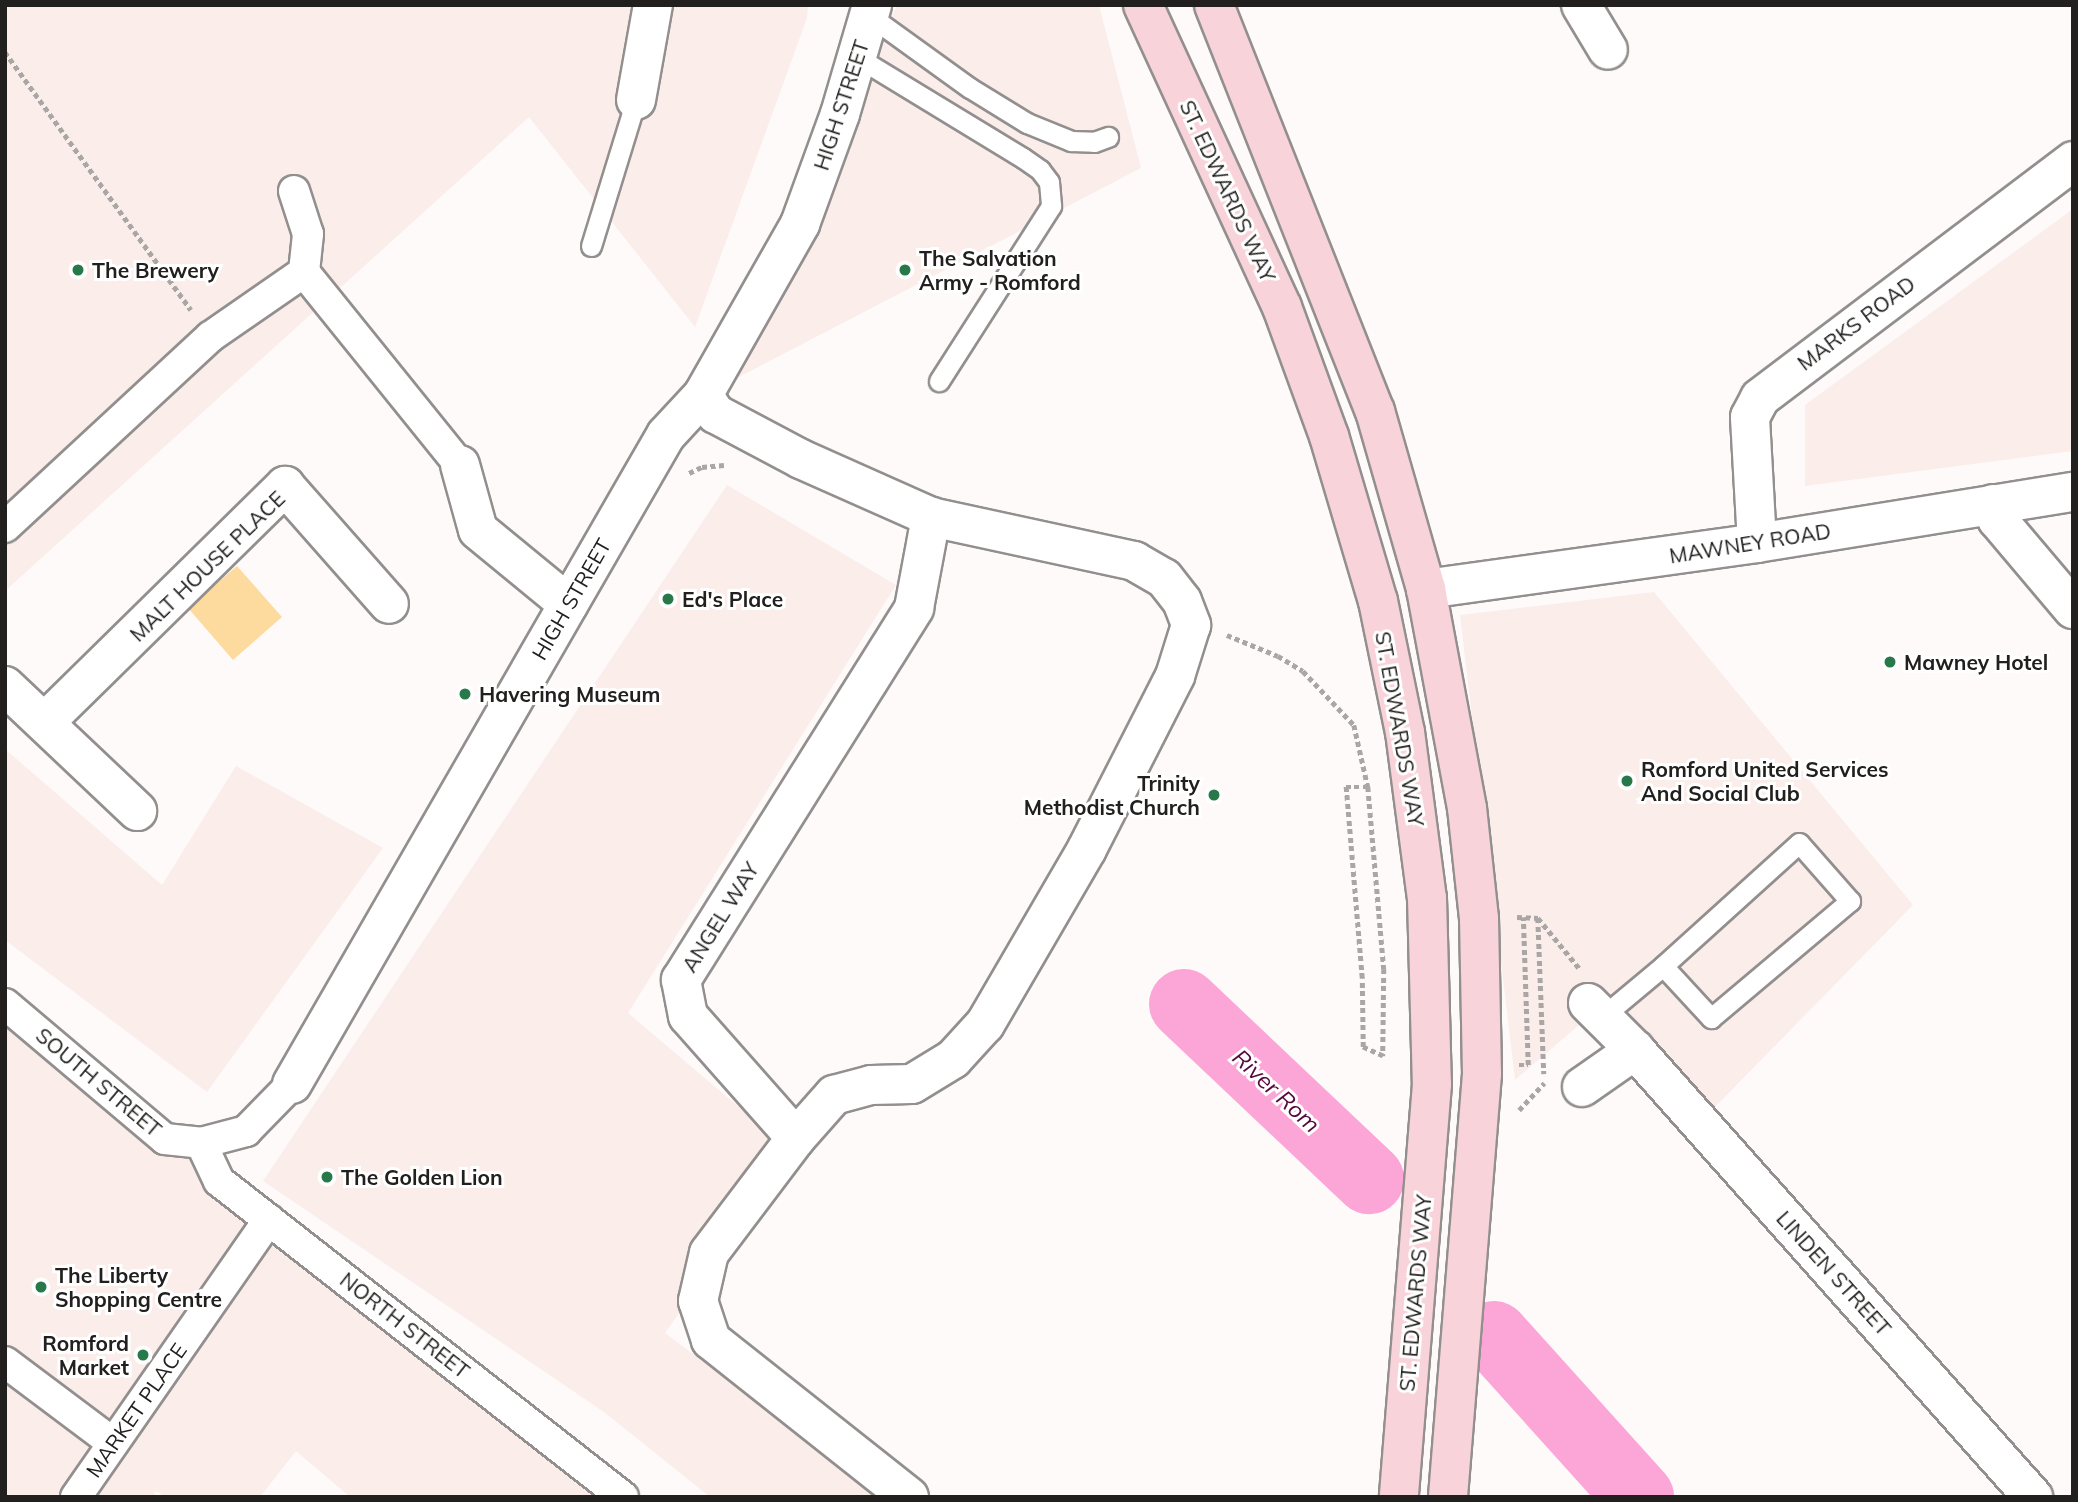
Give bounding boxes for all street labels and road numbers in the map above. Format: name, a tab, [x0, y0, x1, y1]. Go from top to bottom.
street label: HIGH STREET	[808, 37, 874, 173]
street label: ST. EDWARDS WAY	[1175, 96, 1281, 286]
street label: MARKS ROAD	[1792, 271, 1920, 375]
street label: MALT HOUSE PLACE	[124, 486, 290, 646]
street label: MAWNEY ROAD	[1667, 518, 1833, 568]
street label: HIGH STREET	[526, 534, 616, 664]
street label: ST. EDWARDS WAY	[1370, 630, 1430, 828]
street label: ANGEL WAY	[676, 857, 764, 977]
street label: SOUTH STREET	[31, 1022, 167, 1142]
street label: ST. EDWARDS WAY	[1394, 1193, 1436, 1393]
street label: LINDEN STREET	[1771, 1206, 1897, 1340]
street label: NORTH STREET	[335, 1267, 475, 1383]
street label: MARKET PLACE	[80, 1338, 192, 1482]

